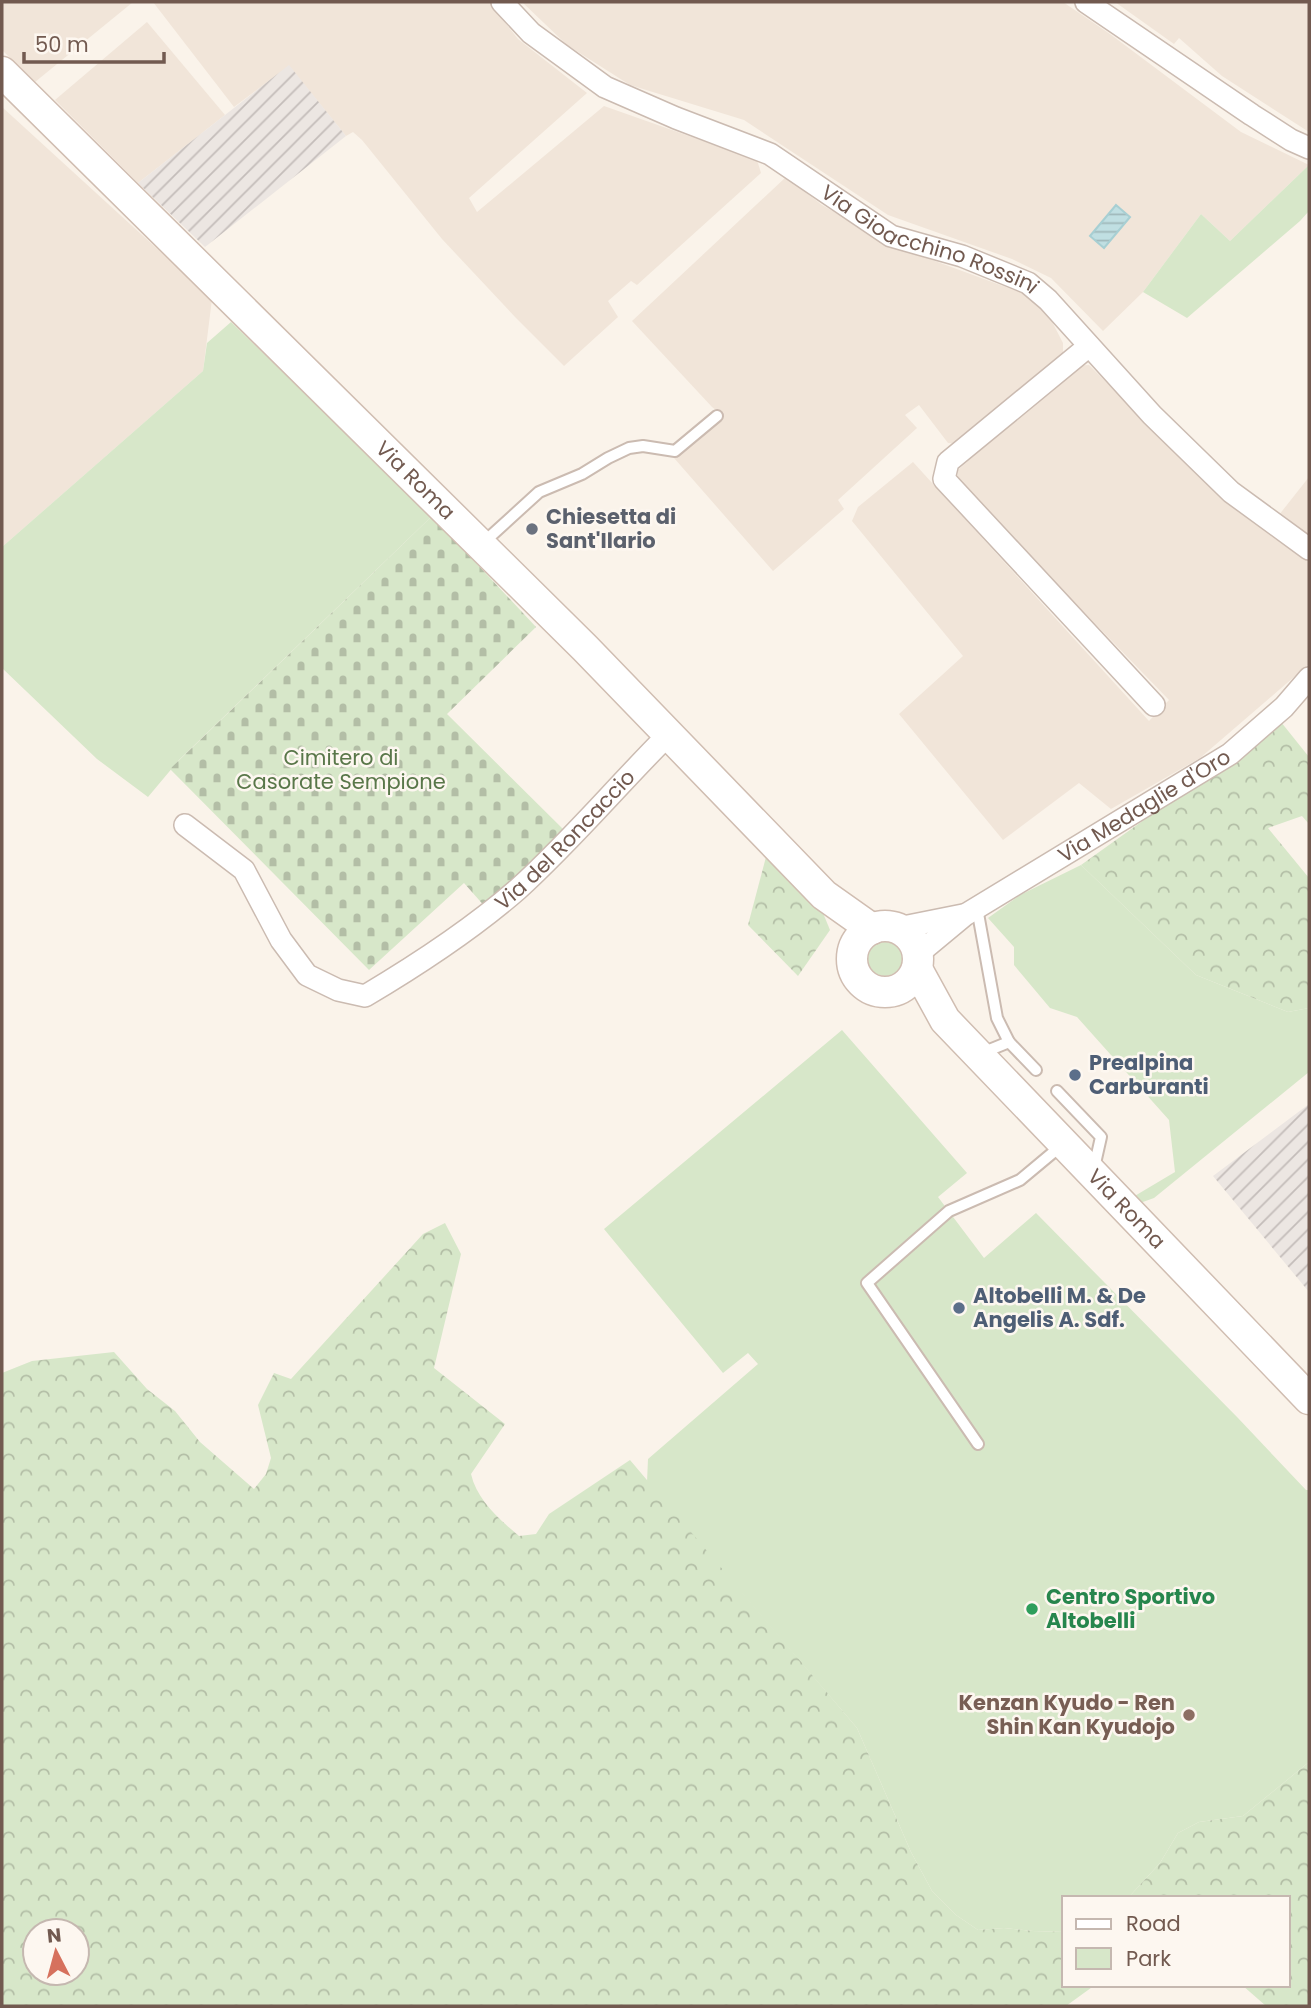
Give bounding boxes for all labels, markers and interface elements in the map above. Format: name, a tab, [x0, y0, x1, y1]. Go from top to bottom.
scale bar	[24, 21, 164, 65]
text: 50 m	[35, 30, 89, 59]
street label: Via Gioacchino Rossini	[815, 178, 1045, 300]
street label: Via Roma	[369, 434, 462, 526]
place label: Chiesetta di Sant'Ilario	[546, 502, 676, 555]
marker: Chiesetta di Sant'Ilario	[524, 521, 540, 537]
street label: Via Medaglie d'Oro	[1052, 742, 1236, 869]
park label: Cimitero di Casorate Sempione	[236, 743, 446, 796]
street label: Via del Roncaccio	[489, 763, 641, 917]
place label: Prealpina Carburanti	[1089, 1048, 1209, 1101]
marker: Prealpina Carburanti	[1067, 1067, 1083, 1083]
street label: Via Roma	[1081, 1162, 1172, 1255]
place label: Altobelli M. & De Angelis A. Sdf.	[973, 1281, 1146, 1334]
marker: Altobelli M. & De Angelis A. Sdf.	[951, 1300, 967, 1316]
place label: Centro Sportivo Altobelli	[1046, 1582, 1215, 1635]
marker: Centro Sportivo Altobelli	[1024, 1601, 1040, 1617]
place label: Kenzan Kyudo - Ren Shin Kan Kyudojo	[958, 1688, 1175, 1741]
marker: Kenzan Kyudo - Ren Shin Kan Kyudojo	[1181, 1707, 1197, 1723]
legend	[1062, 1896, 1290, 1987]
text: Road	[1126, 1909, 1181, 1938]
north arrow	[21, 1917, 91, 1987]
text: N	[46, 1921, 63, 1950]
text: Park	[1126, 1944, 1171, 1973]

